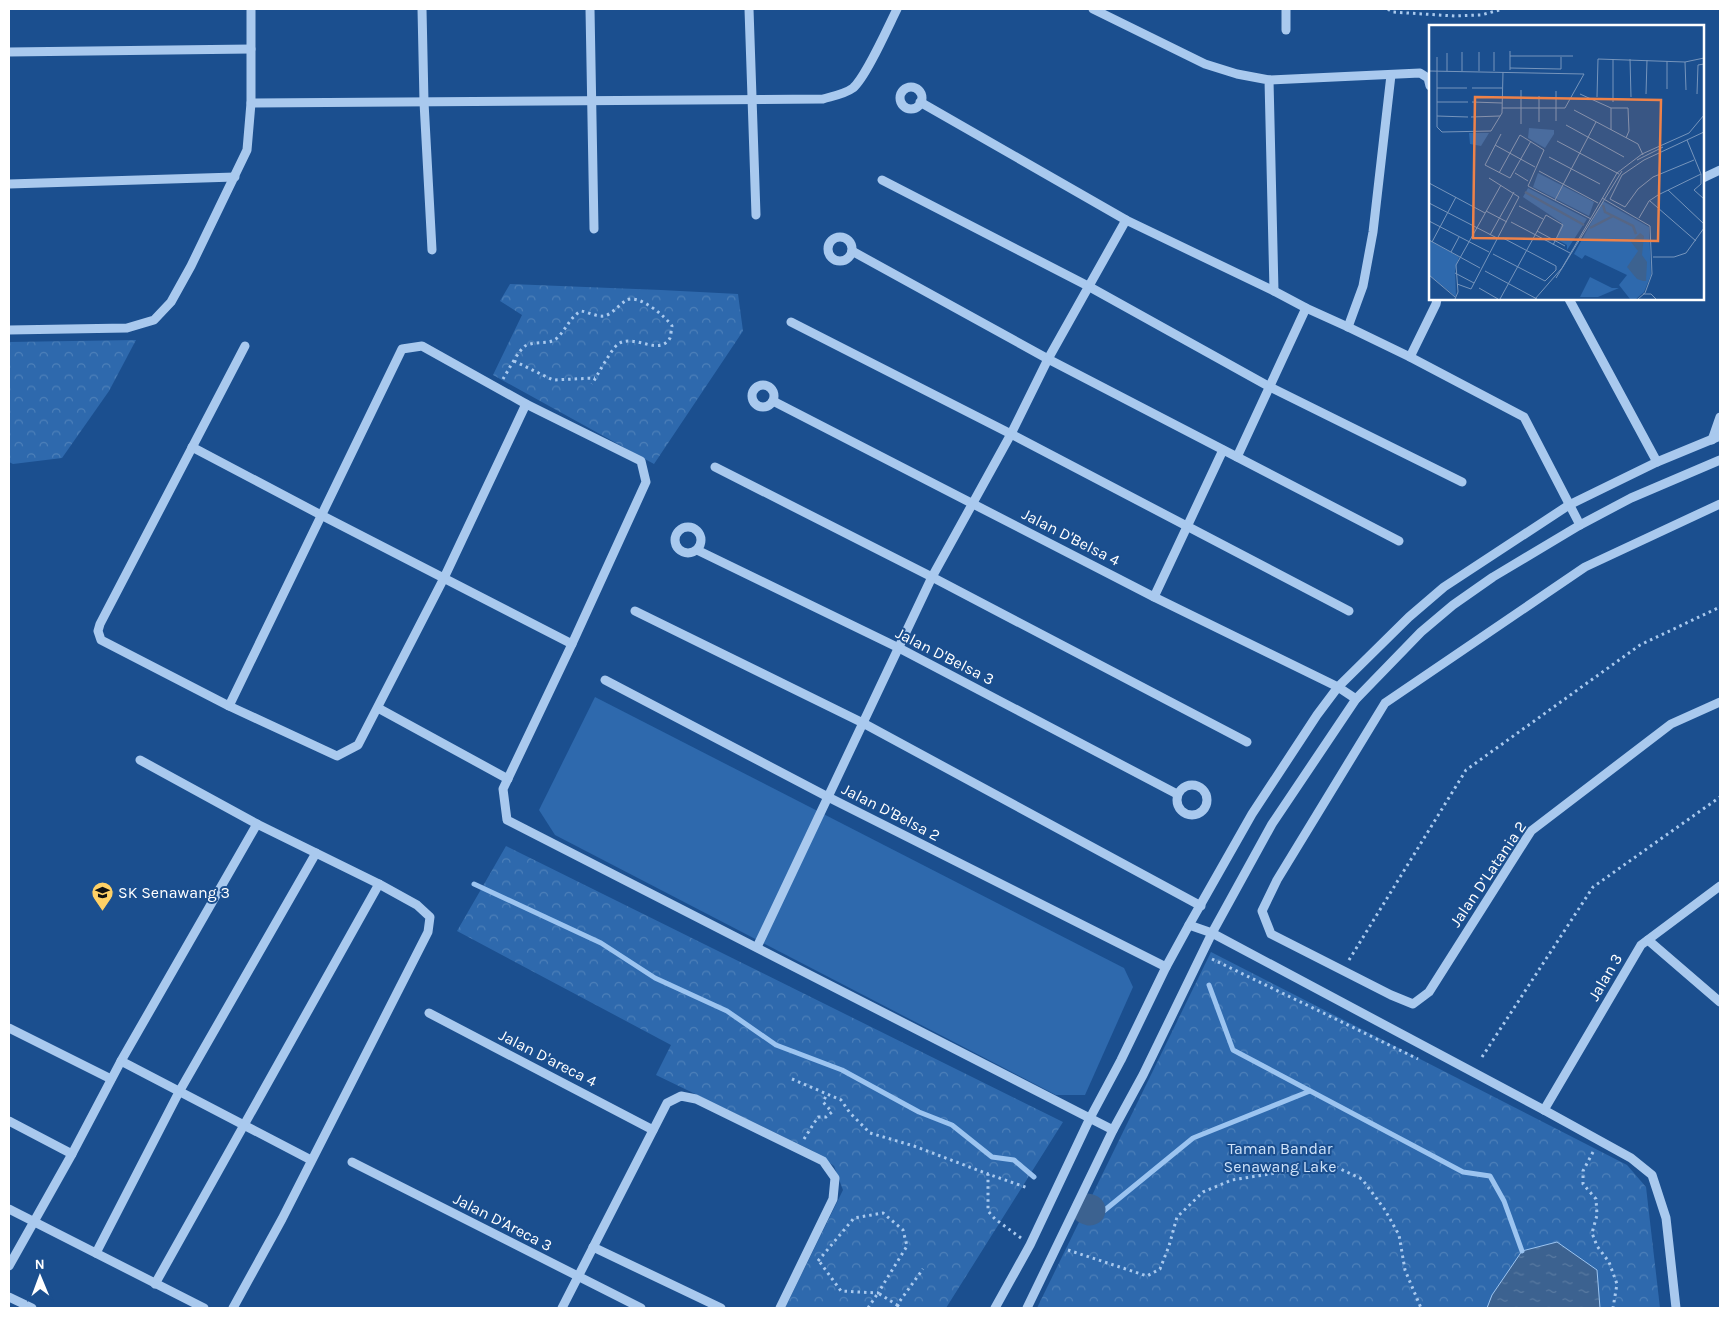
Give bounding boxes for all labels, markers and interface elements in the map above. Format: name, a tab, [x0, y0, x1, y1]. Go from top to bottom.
inset map	[1429, 25, 1704, 300]
street label: Jalan D'Belsa 4	[1019, 504, 1123, 570]
street label: Jalan D'Belsa 3	[893, 623, 997, 689]
street label: Jalan D'Belsa 2	[839, 779, 943, 845]
street label: Jalan D’Latania 2	[1446, 818, 1530, 930]
school or university icon: SK Senawang 3	[90, 880, 114, 911]
place label: SK Senawang 3	[118, 883, 230, 902]
street label: Jalan 3	[1584, 950, 1626, 1004]
street label: Jalan D'areca 4	[496, 1025, 600, 1091]
park label: Taman Bandar Senawang Lake	[1224, 1139, 1336, 1176]
street label: Jalan D'Areca 3	[450, 1189, 556, 1255]
north arrow	[15, 1252, 65, 1302]
text: N	[35, 1256, 45, 1273]

